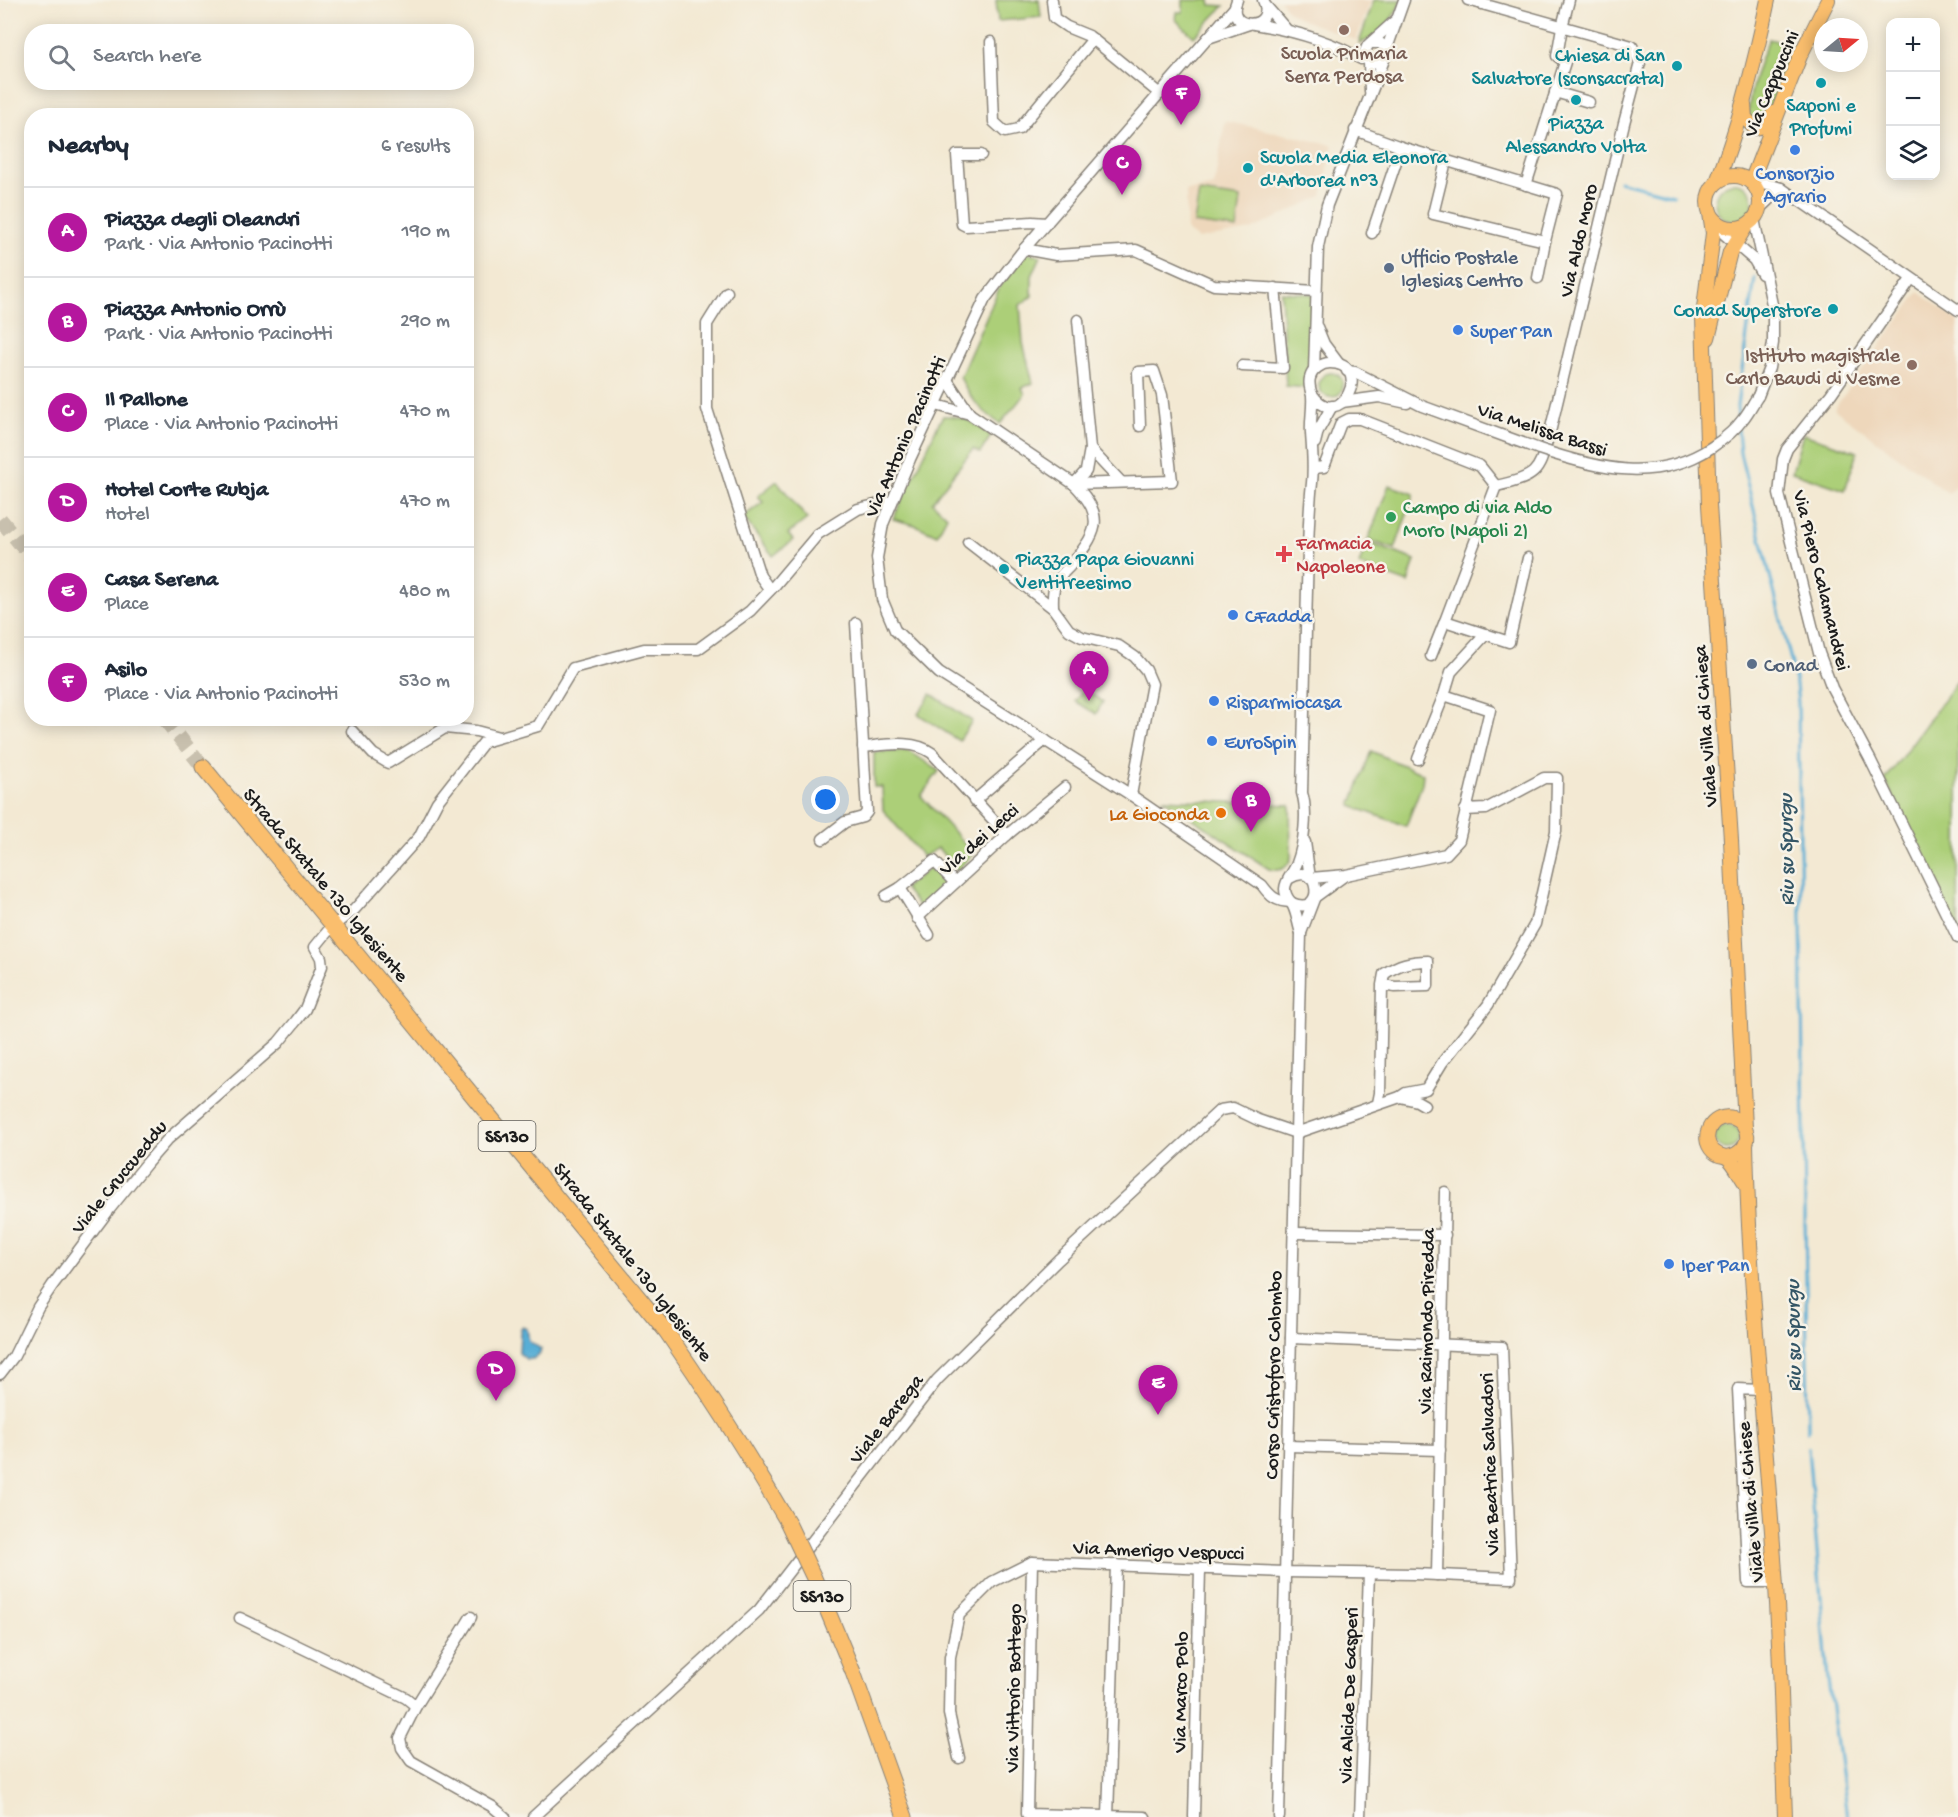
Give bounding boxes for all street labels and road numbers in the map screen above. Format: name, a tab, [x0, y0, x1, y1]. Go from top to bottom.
street label: Via Cappuccini	[1740, 27, 1806, 142]
street label: Via Aldo Moro	[1556, 182, 1605, 301]
street label: Via Antonio Pacinotti	[861, 353, 953, 522]
street label: Via Melissa Bassi	[1473, 399, 1610, 463]
street label: Via Piero Calamandrei	[1786, 487, 1853, 673]
street label: Viale Villa di Chiesa	[1690, 643, 1725, 808]
street label: Strada Statale 130 Iglesiente	[236, 785, 413, 988]
street label: Via dei Lecci	[935, 800, 1025, 882]
street label: Viale Cruccueddu	[67, 1116, 174, 1240]
road number: SS130	[478, 1121, 536, 1151]
street label: Strada Statale 130 Iglesiente	[546, 1159, 716, 1368]
street label: Via Raimondo Piredda	[1415, 1227, 1442, 1415]
street label: Corso Cristoforo Colombo	[1262, 1270, 1289, 1480]
street label: Viale Barega	[845, 1370, 930, 1470]
street label: Via Beatrice Salvadori	[1477, 1372, 1506, 1557]
street label: Viale Villa di Chiese	[1734, 1420, 1771, 1584]
street label: Via Amerigo Vespucci	[1072, 1538, 1245, 1567]
road number: SS130	[794, 1581, 850, 1611]
street label: Via Vittorio Bottego	[1003, 1603, 1028, 1774]
street label: Via Alcide De Gasperi	[1336, 1607, 1365, 1785]
street label: Via Marco Polo	[1170, 1631, 1195, 1754]

